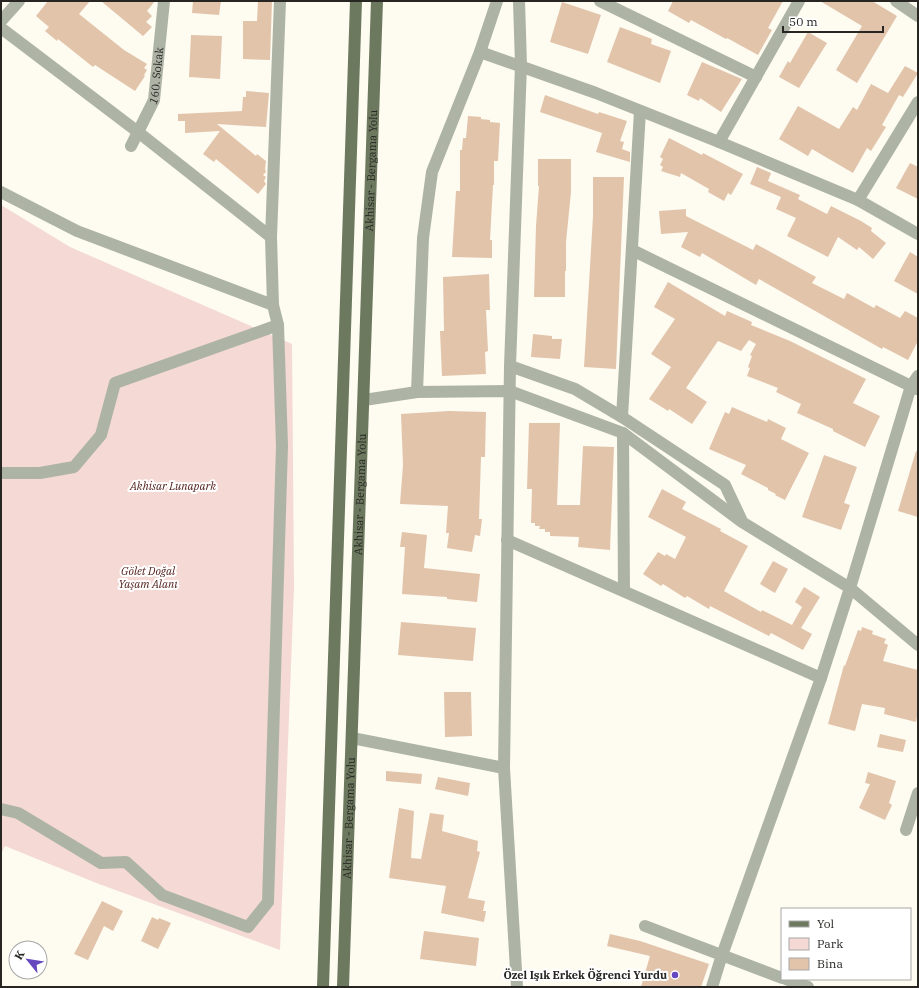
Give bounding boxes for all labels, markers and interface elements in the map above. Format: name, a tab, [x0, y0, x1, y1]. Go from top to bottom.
scale bar	[783, 8, 883, 34]
text: 50 m	[789, 14, 818, 29]
street label: 160. Sokak	[146, 46, 166, 107]
street label: Akhisar - Bergama Yolu	[362, 109, 380, 232]
street label: Akhisar - Bergama Yolu	[351, 433, 369, 555]
park label: Akhisar Lunapark	[129, 479, 216, 493]
park label: Gölet Doğal Yaşam Alanı	[119, 564, 178, 591]
street label: Akhisar - Bergama Yolu	[340, 757, 358, 879]
legend	[781, 908, 911, 980]
text: Yol	[817, 916, 835, 931]
text: Park	[817, 936, 843, 951]
north arrow	[8, 940, 48, 980]
text: K	[11, 947, 28, 962]
text: Bina	[817, 956, 843, 971]
place label: Özel Işık Erkek Öğrenci Yurdu	[503, 968, 667, 982]
marker: Özel Işık Erkek Öğrenci Yurdu	[670, 970, 680, 980]

